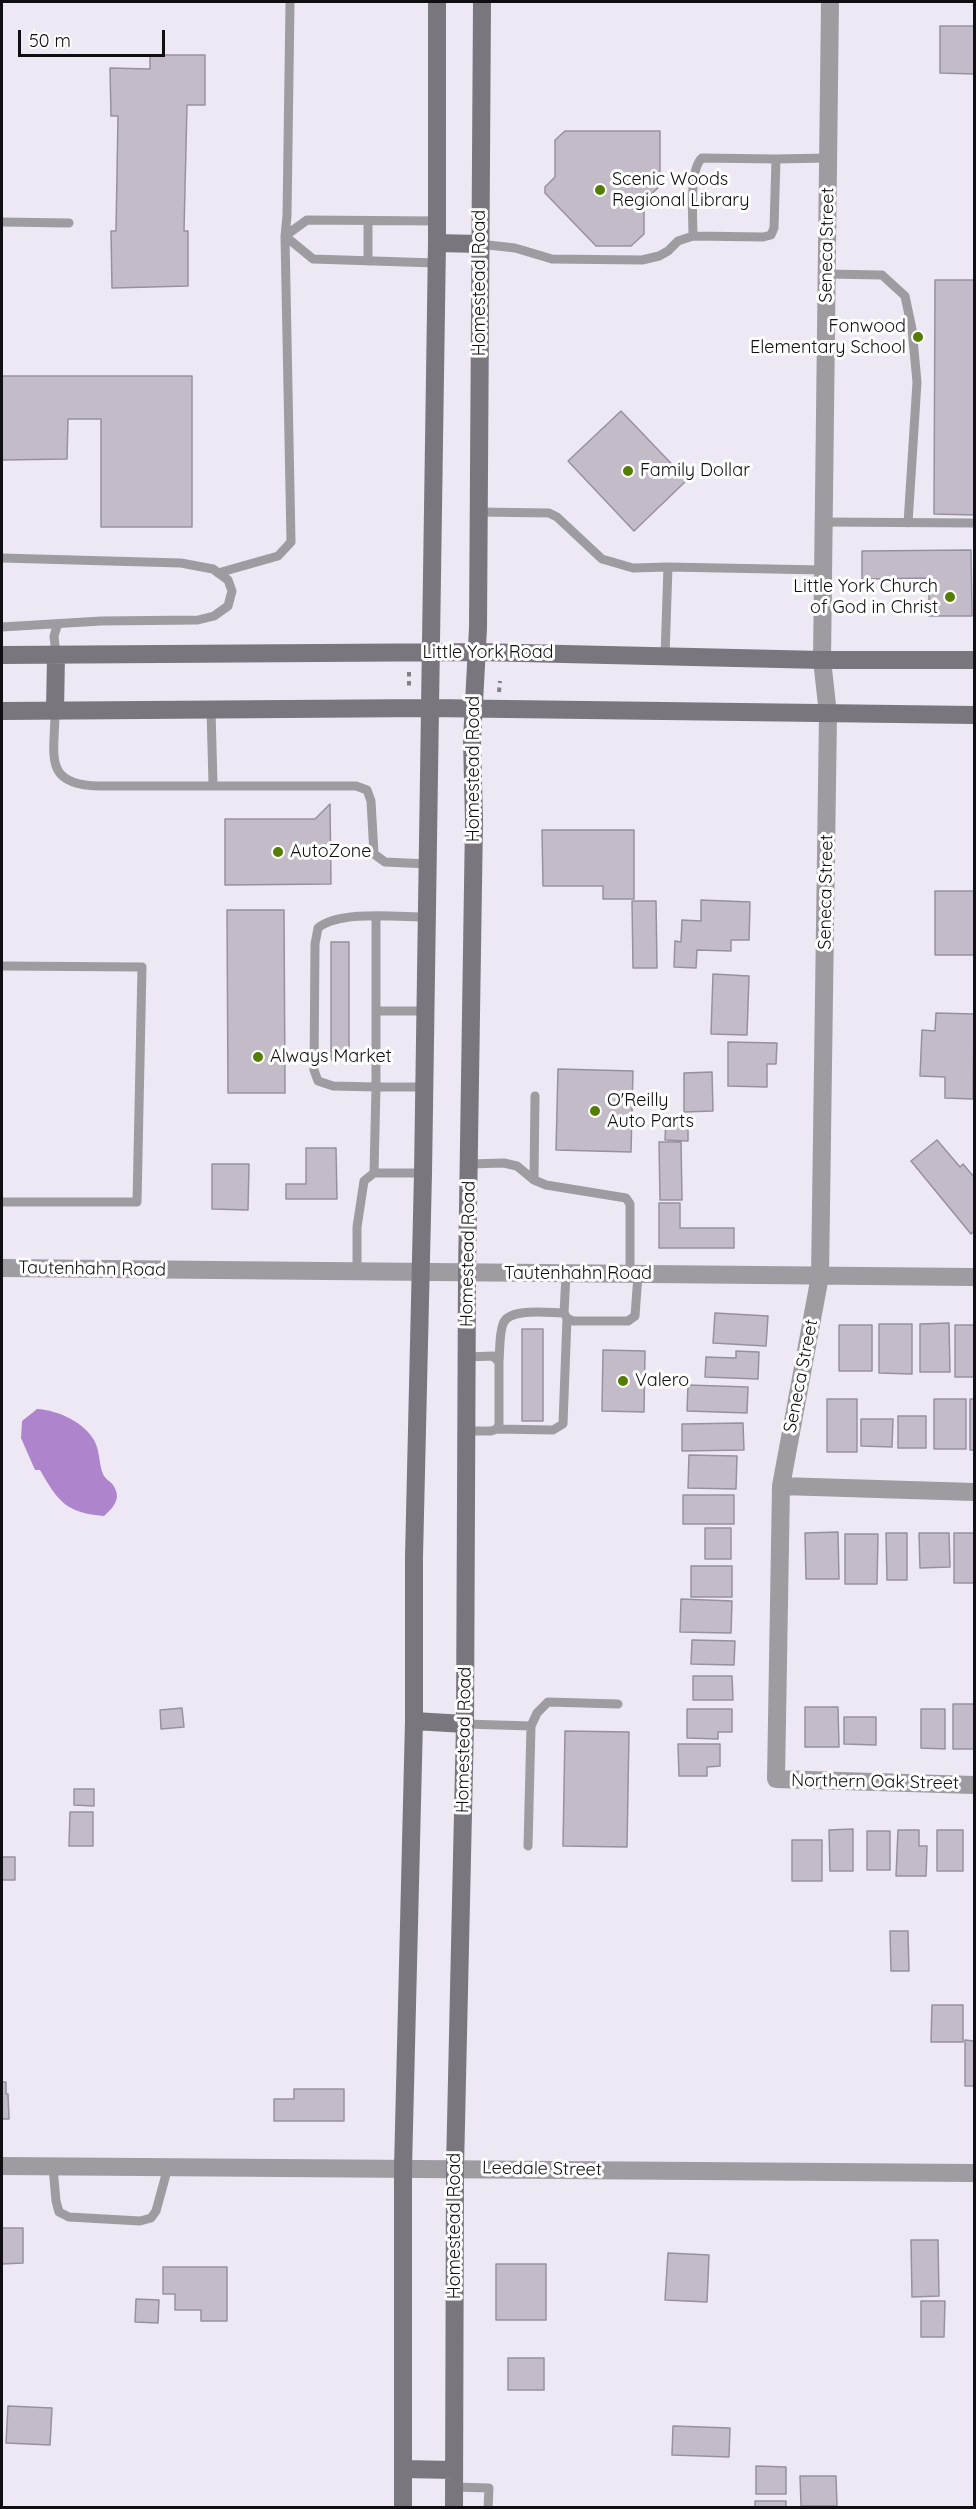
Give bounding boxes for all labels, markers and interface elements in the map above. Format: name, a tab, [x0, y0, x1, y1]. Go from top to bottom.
scale bar	[21, 18, 168, 56]
text: 50 m	[29, 29, 71, 52]
place label: Scenic Woods Regional Library	[612, 169, 749, 212]
marker: Scenic Woods Regional Library	[593, 183, 607, 197]
street label: Seneca Street	[815, 187, 839, 303]
street label: Homestead Road	[469, 210, 491, 356]
place label: Fonwood Elementary School	[750, 316, 906, 358]
marker: Fonwood Elementary School	[911, 330, 925, 344]
place label: Family Dollar	[640, 460, 750, 482]
marker: Family Dollar	[621, 464, 635, 478]
place label: Little York Church of God in Christ	[793, 576, 938, 618]
marker: Little York Church of God in Christ	[943, 590, 957, 604]
street label: Little York Road	[422, 642, 554, 664]
street label: Homestead Road	[463, 696, 485, 842]
street label: Seneca Street	[814, 834, 838, 950]
place label: AutoZone	[290, 841, 371, 863]
marker: AutoZone	[271, 845, 285, 859]
place label: Always Market	[270, 1046, 392, 1068]
marker: Always Market	[251, 1050, 265, 1064]
place label: O'Reilly Auto Parts	[607, 1090, 694, 1132]
marker: O'Reilly Auto Parts	[588, 1104, 602, 1118]
street label: Homestead Road	[456, 1181, 480, 1327]
street label: Tautenhahn Road	[18, 1257, 166, 1281]
street label: Tautenhahn Road	[504, 1263, 652, 1285]
street label: Seneca Street	[779, 1317, 823, 1435]
place label: Valero	[635, 1370, 689, 1392]
marker: Valero	[616, 1374, 630, 1388]
street label: Homestead Road	[452, 1667, 476, 1813]
street label: Northern Oak Street	[791, 1770, 959, 1794]
street label: Homestead Road	[444, 2153, 466, 2299]
street label: Leedale Street	[482, 2157, 602, 2181]

